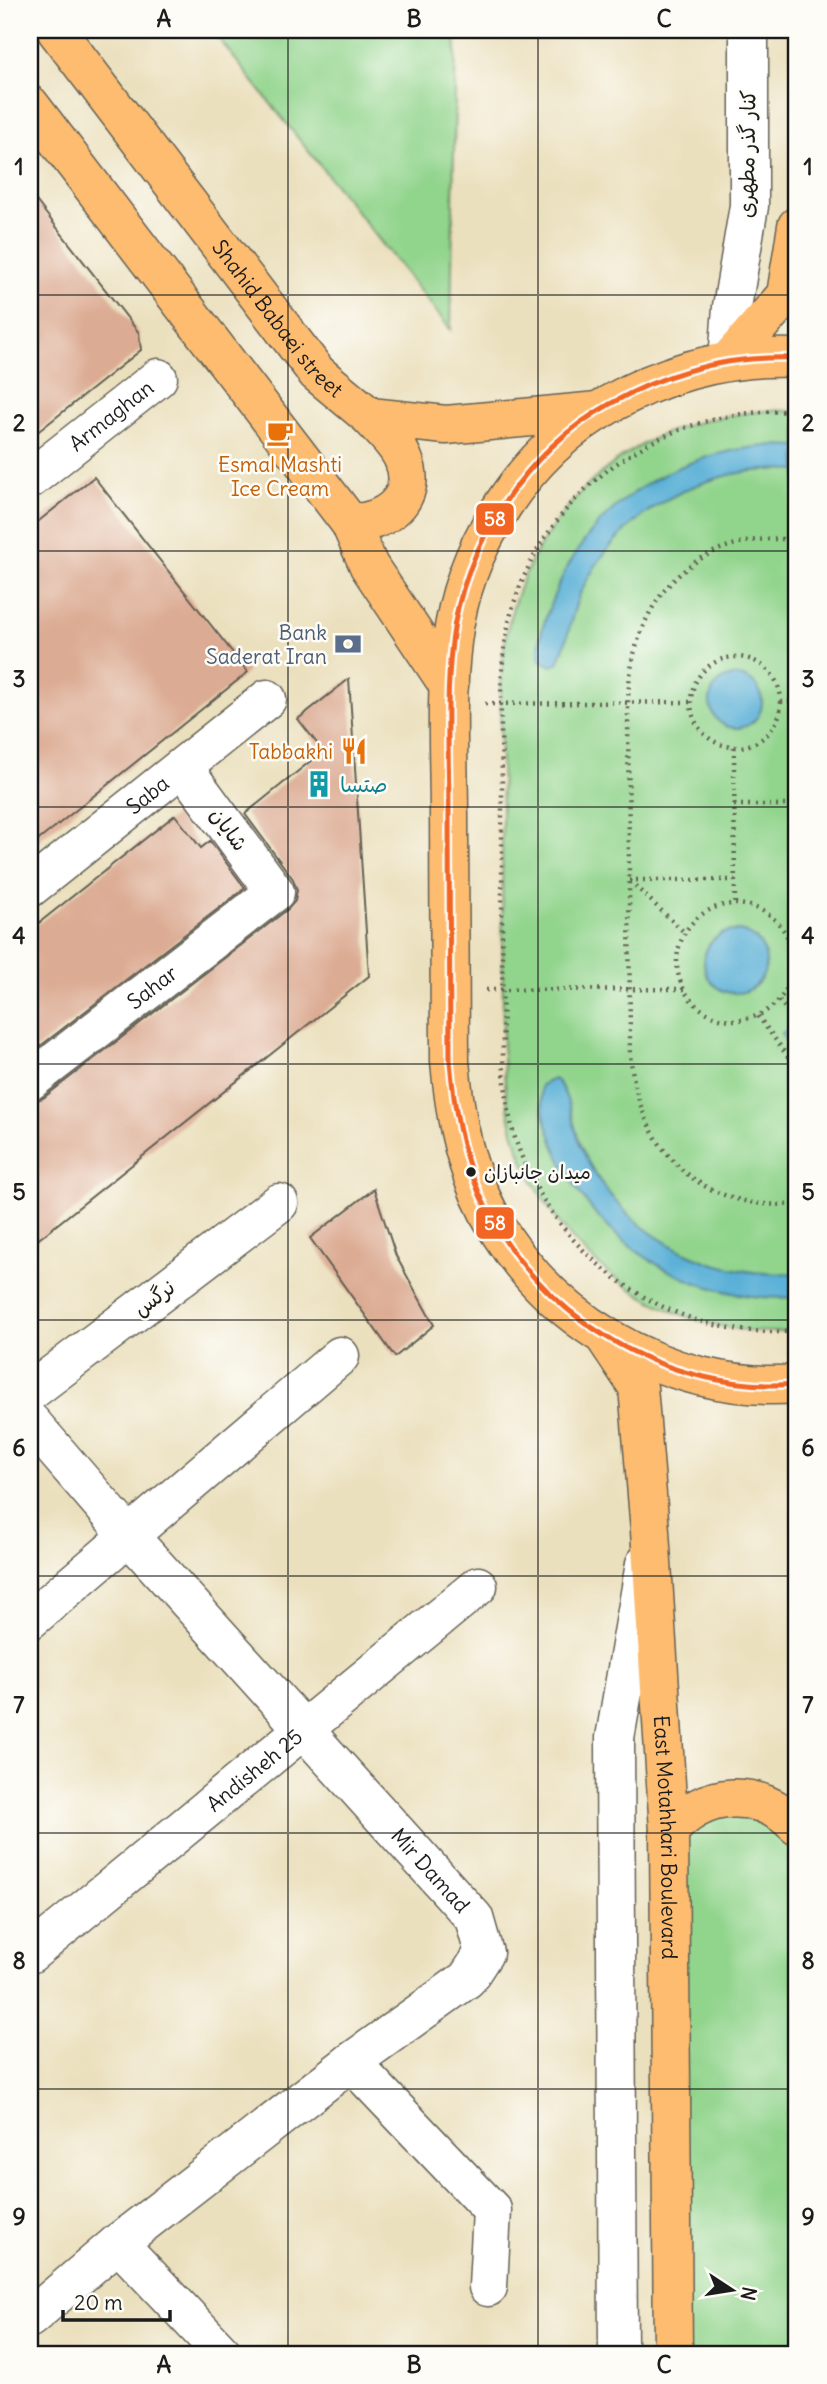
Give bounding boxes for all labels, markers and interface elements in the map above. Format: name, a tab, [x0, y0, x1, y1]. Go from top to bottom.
text: A	[157, 4, 172, 33]
text: B	[406, 4, 422, 33]
text: C	[656, 4, 672, 33]
street label: کنار گذر مطهری	[732, 90, 762, 218]
text: 1	[14, 152, 24, 181]
text: 1	[803, 152, 813, 181]
street label: Shahid Babaei street	[207, 234, 349, 403]
street label: Armaghan	[63, 373, 159, 457]
text: 2	[13, 408, 26, 437]
text: 2	[802, 408, 815, 437]
cafe icon: Esmal Mashti Ice Cream	[265, 418, 295, 448]
place label: Esmal Mashti Ice Cream	[218, 451, 342, 502]
line badge: 58	[475, 502, 515, 536]
text: 58	[484, 507, 506, 531]
place label: Bank Saderat Iran	[206, 619, 327, 670]
bank icon: Bank Saderat Iran	[333, 629, 363, 659]
text: 3	[12, 664, 26, 693]
text: 3	[801, 664, 815, 693]
restaurant icon: Tabbakhi	[339, 736, 369, 766]
place label: Tabbakhi	[249, 738, 333, 765]
street label: Saba	[120, 769, 174, 820]
building icon: صتسا	[304, 769, 334, 799]
place label: صتسا	[340, 771, 387, 798]
street label: شایان	[204, 802, 254, 856]
text: 4	[12, 921, 26, 950]
text: 4	[801, 921, 815, 950]
street label: Sahar	[121, 959, 183, 1015]
place label: میدان جانبازان	[484, 1160, 591, 1184]
marker: میدان جانبازان	[464, 1165, 478, 1179]
text: 5	[12, 1177, 26, 1206]
text: 5	[801, 1177, 815, 1206]
line badge: 58	[475, 1206, 515, 1240]
text: 58	[484, 1211, 506, 1235]
street label: نرگس	[128, 1274, 180, 1322]
text: 6	[12, 1433, 26, 1462]
text: 6	[801, 1433, 815, 1462]
text: 7	[13, 1690, 25, 1719]
text: 7	[802, 1690, 814, 1719]
street label: East Motahhari Boulevard	[648, 1714, 683, 1960]
street label: Andisheh 25	[201, 1723, 308, 1817]
street label: Mir Damad	[386, 1822, 476, 1918]
text: 8	[12, 1946, 26, 1975]
text: 8	[801, 1946, 815, 1975]
text: 9	[12, 2202, 26, 2231]
text: 9	[801, 2202, 815, 2231]
north arrow	[698, 2254, 768, 2324]
scale bar	[63, 2279, 170, 2323]
text: N	[736, 2285, 762, 2302]
text: 20 m	[74, 2289, 123, 2316]
text: A	[157, 2350, 172, 2379]
text: B	[406, 2350, 422, 2379]
text: C	[656, 2350, 672, 2379]

